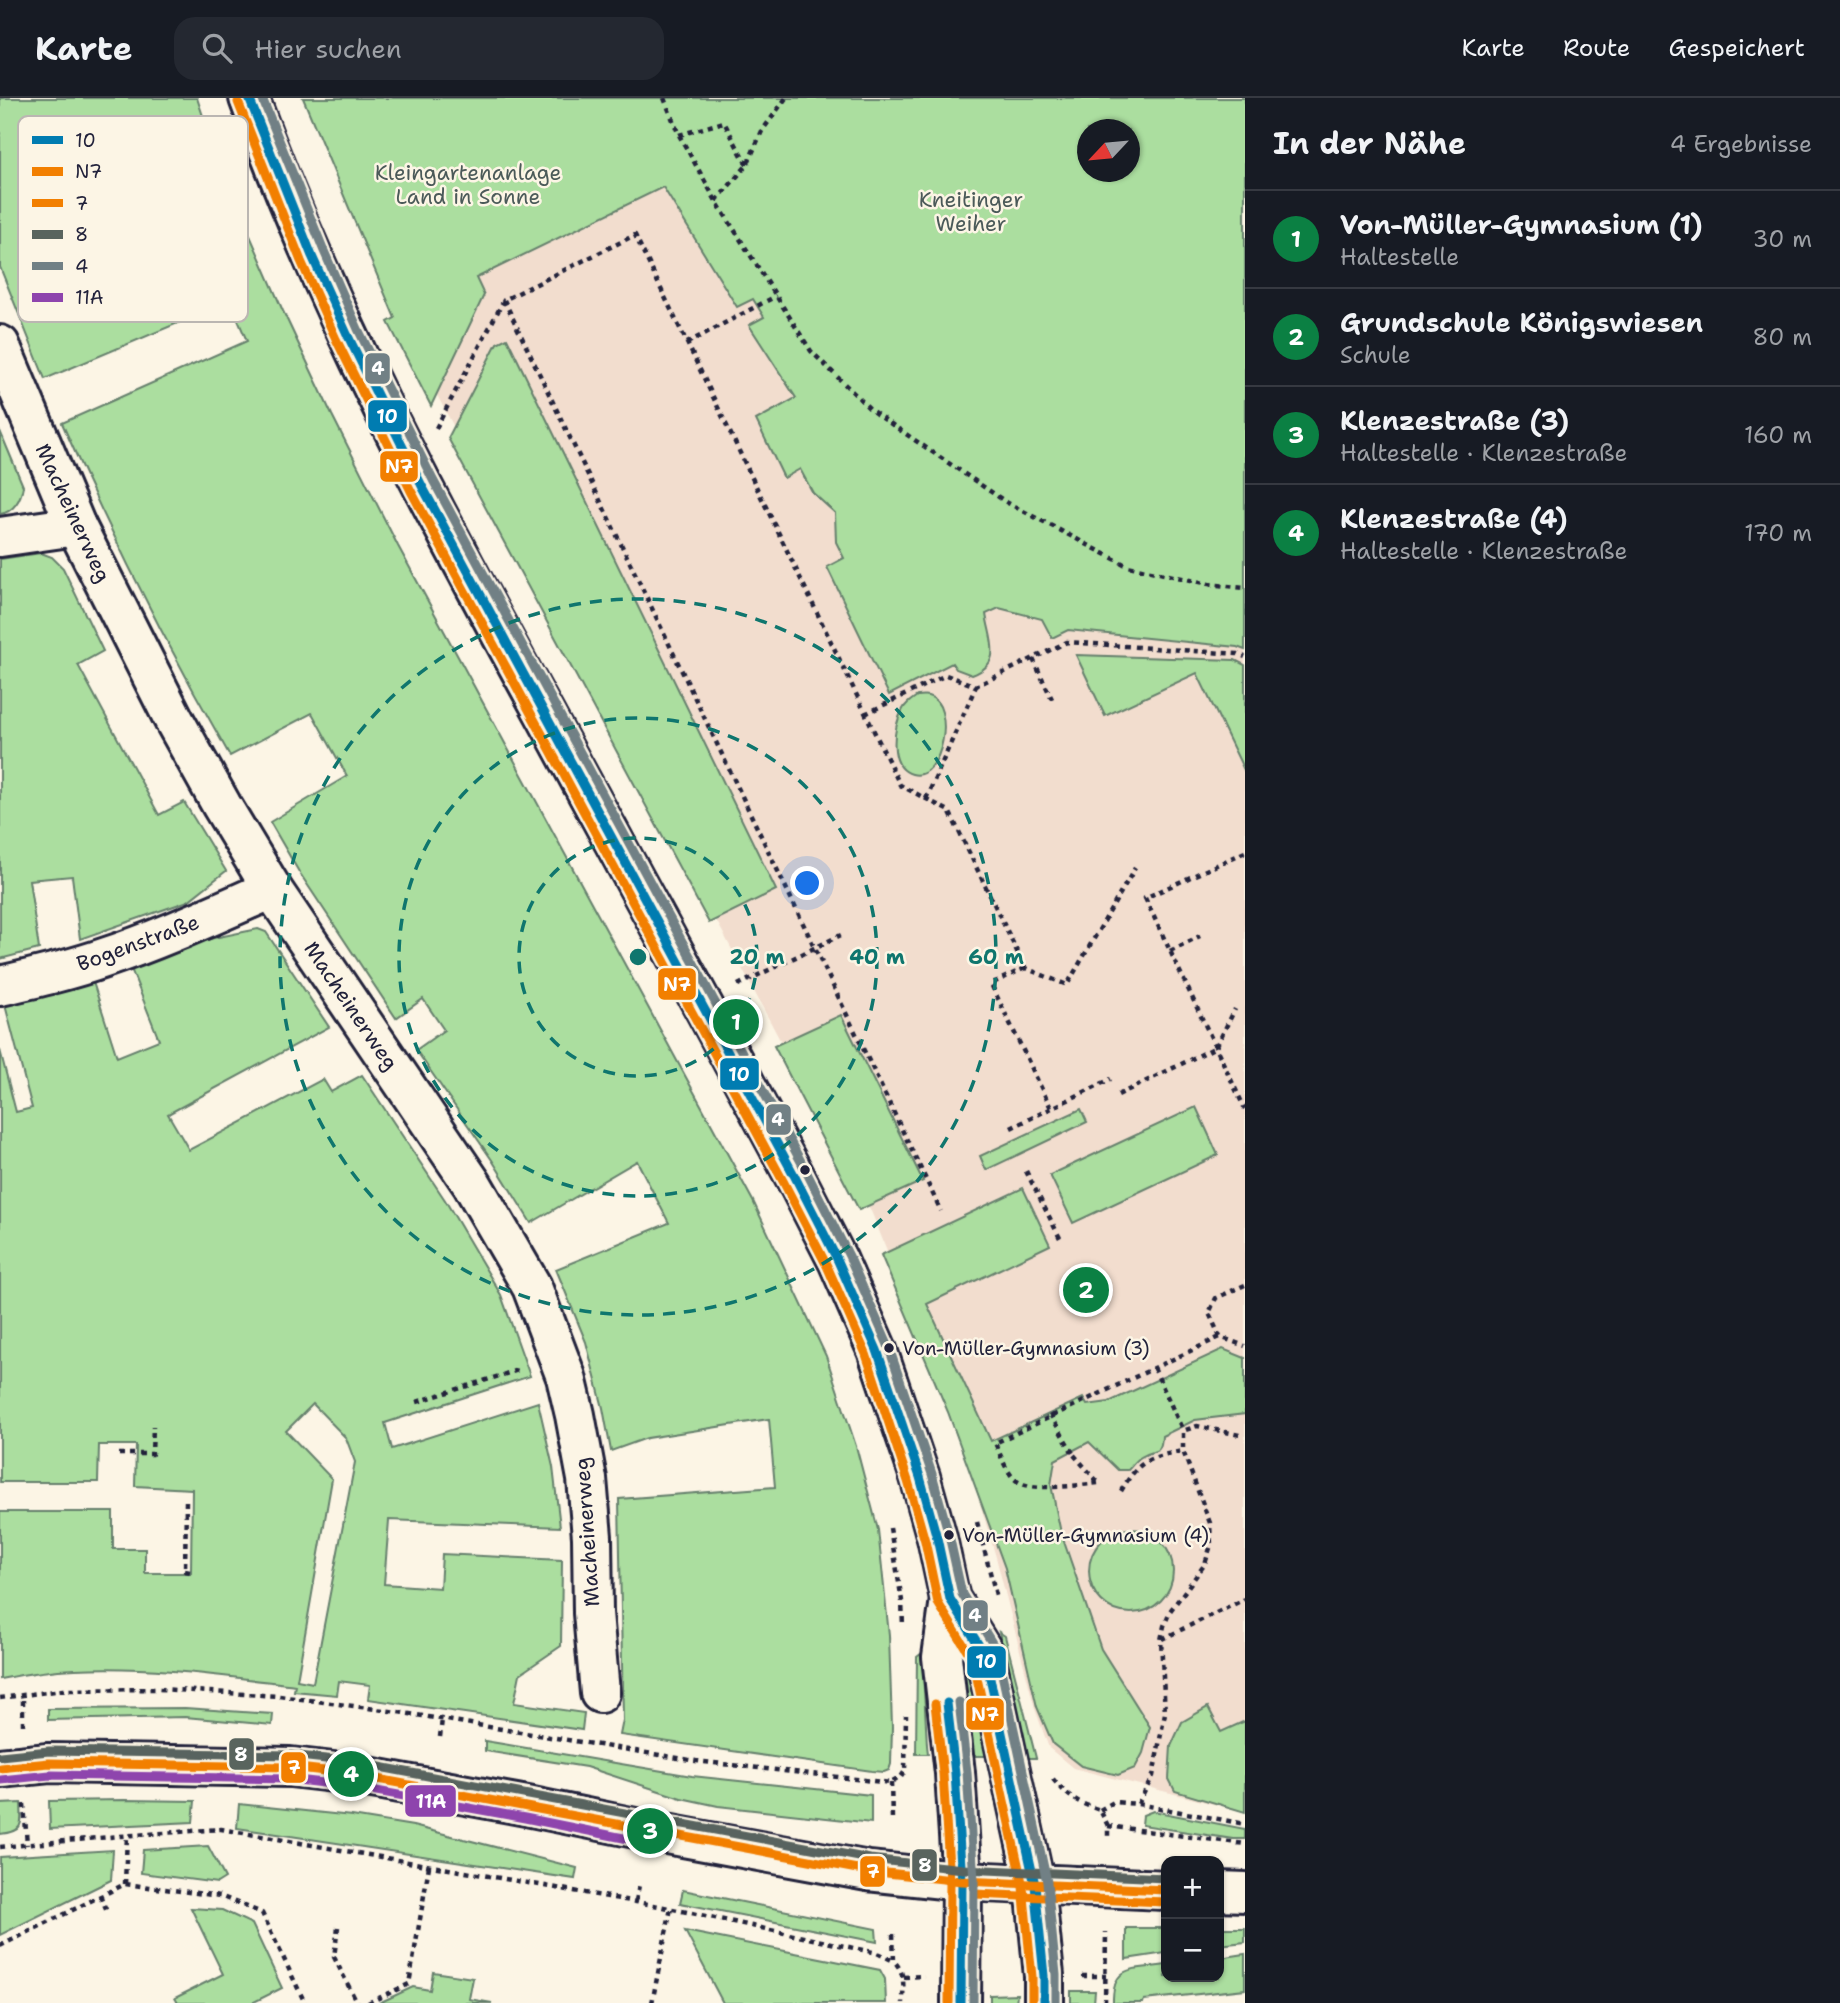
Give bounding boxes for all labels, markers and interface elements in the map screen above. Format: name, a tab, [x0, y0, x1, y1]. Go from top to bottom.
search box	[174, 17, 664, 80]
text: Karte	[35, 26, 132, 71]
icon: search	[198, 29, 236, 67]
text: Hier suchen	[254, 31, 402, 66]
text: Karte	[1461, 32, 1525, 64]
text: Route	[1563, 32, 1630, 64]
text: Gespeichert	[1668, 32, 1805, 64]
legend	[18, 116, 248, 322]
north arrow	[1077, 119, 1140, 182]
text: In der Nähe	[1273, 123, 1466, 164]
text: 10	[75, 128, 96, 153]
text: 4 Ergebnisse	[1670, 129, 1812, 159]
text: N7	[75, 159, 102, 184]
park label: Kleingartenanlage Land in Sonne	[375, 159, 561, 211]
park label: Kneitinger Weiher	[919, 186, 1023, 238]
text: 7	[75, 191, 88, 216]
text: Von-Müller-Gymnasium (1)	[1340, 207, 1703, 242]
text: 8	[75, 222, 88, 247]
text: 1	[1291, 224, 1301, 254]
text: 30 m	[1753, 224, 1812, 254]
text: Haltestelle	[1340, 242, 1459, 272]
text: 4	[75, 254, 88, 279]
text: 11A	[75, 285, 104, 310]
text: Grundschule Königswiesen	[1340, 305, 1703, 340]
text: 2	[1288, 322, 1304, 352]
text: 80 m	[1753, 322, 1812, 352]
text: Schule	[1340, 340, 1411, 370]
line badge: 4	[364, 352, 391, 385]
text: 4	[371, 356, 385, 381]
line badge: 10	[367, 399, 408, 433]
text: Klenzestraße (3)	[1340, 403, 1569, 438]
text: 10	[376, 404, 398, 429]
text: 3	[1288, 420, 1304, 450]
text: 160 m	[1744, 420, 1812, 450]
text: Haltestelle · Klenzestraße	[1340, 438, 1627, 468]
street label: Macheinerweg	[29, 439, 117, 587]
line badge: N7	[379, 450, 419, 483]
text: N7	[385, 454, 413, 479]
text: Klenzestraße (4)	[1340, 501, 1567, 536]
text: 4	[1288, 518, 1304, 548]
text: 170 m	[1744, 518, 1812, 548]
text: Haltestelle · Klenzestraße	[1340, 536, 1627, 566]
your location	[790, 866, 824, 900]
street label: Bogenstraße	[73, 908, 203, 978]
street label: Macheinerweg	[297, 936, 405, 1076]
text: 20 m	[729, 943, 785, 971]
text: 40 m	[849, 943, 905, 971]
text: 60 m	[968, 943, 1024, 971]
centre of rings	[626, 945, 650, 969]
line badge: N7	[657, 967, 697, 1001]
text: N7	[663, 972, 691, 997]
pin: 1	[713, 996, 759, 1048]
line badge: 10	[719, 1057, 760, 1091]
text: 10	[728, 1062, 750, 1087]
line badge: 4	[765, 1103, 792, 1136]
text: 4	[771, 1107, 785, 1132]
unlabelled marker	[798, 1163, 812, 1177]
pin: 2	[1063, 1264, 1109, 1316]
place label: Von-Müller-Gymnasium (3)	[902, 1336, 1150, 1361]
marker: Von-Müller-Gymnasium (3)	[882, 1341, 896, 1355]
street label: Macheinerweg	[568, 1456, 606, 1608]
place label: Von-Müller-Gymnasium (4)	[962, 1523, 1209, 1548]
marker: Von-Müller-Gymnasium (4)	[942, 1528, 956, 1542]
line badge: 4	[962, 1599, 989, 1632]
text: 4	[968, 1603, 982, 1628]
line badge: 10	[966, 1645, 1007, 1679]
text: 10	[975, 1649, 997, 1674]
line badge: N7	[965, 1697, 1005, 1731]
text: N7	[971, 1702, 999, 1727]
line badge: 8	[228, 1737, 255, 1771]
text: 8	[234, 1742, 248, 1767]
pin: 4	[328, 1748, 374, 1800]
line badge: 7	[280, 1751, 307, 1784]
text: 7	[287, 1755, 301, 1780]
line badge: 11A	[404, 1784, 457, 1818]
text: 11A	[416, 1789, 446, 1814]
pin: 3	[627, 1805, 673, 1857]
line badge: 8	[911, 1848, 938, 1882]
text: 8	[918, 1853, 932, 1878]
line badge: 7	[859, 1855, 886, 1888]
map controls	[1161, 1856, 1224, 1982]
button: +	[1161, 1856, 1224, 1919]
text: 7	[866, 1859, 880, 1884]
button: −	[1161, 1919, 1224, 1982]

